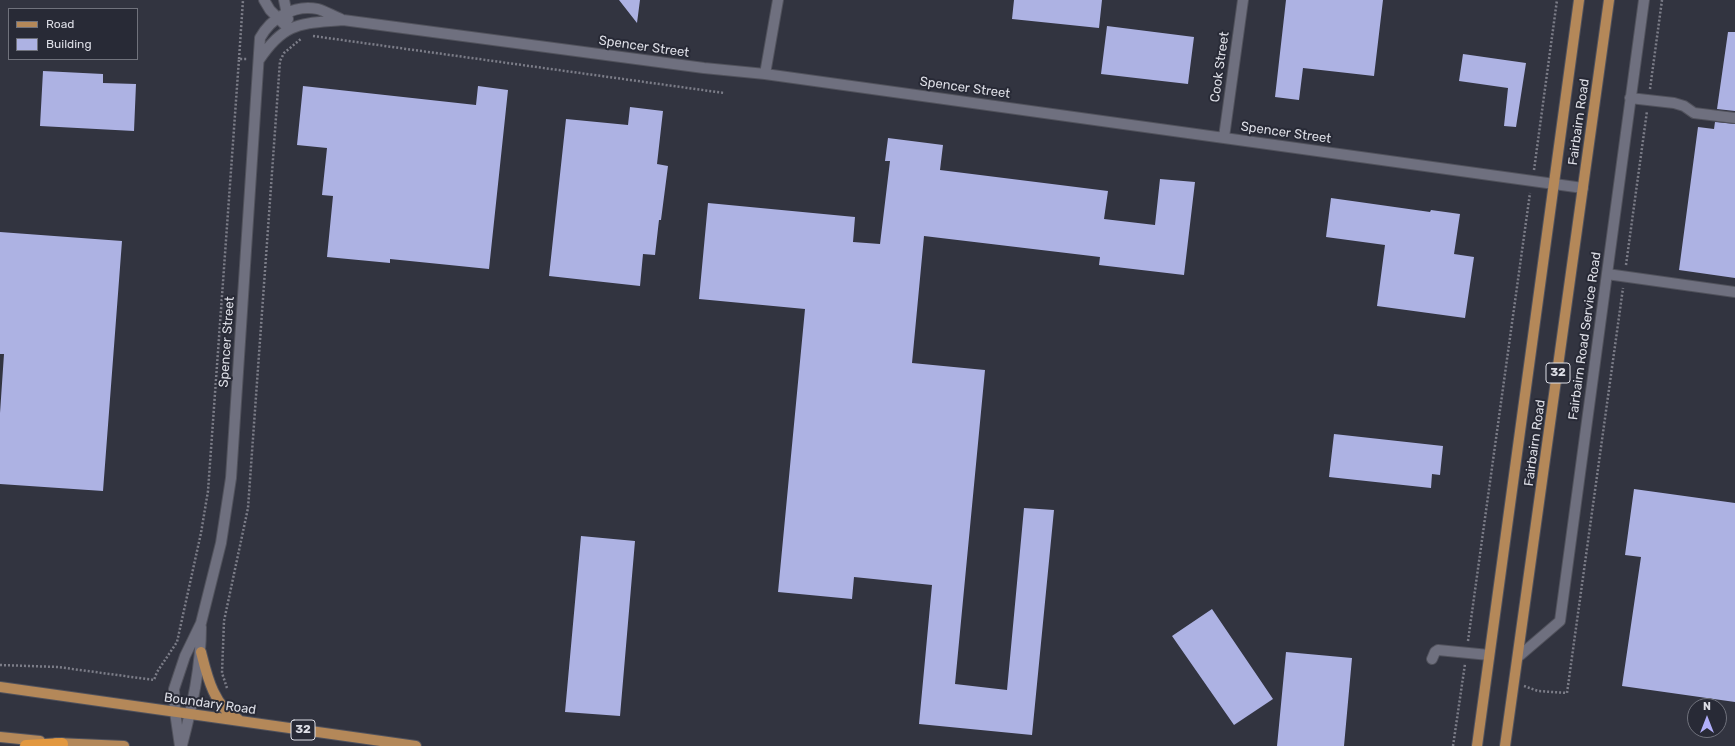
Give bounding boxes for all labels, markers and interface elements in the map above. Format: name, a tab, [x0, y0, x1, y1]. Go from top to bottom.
legend	[8, 8, 138, 60]
text: Road	[46, 17, 74, 31]
street label: Cook Street	[1207, 31, 1233, 103]
street label: Spencer Street	[598, 33, 690, 61]
text: Building	[46, 37, 92, 51]
street label: Spencer Street	[919, 74, 1011, 102]
street label: Fairbairn Road	[1565, 78, 1593, 166]
street label: Spencer Street	[1240, 119, 1332, 147]
street label: Fairbairn Road Service Road	[1565, 251, 1605, 421]
street label: Spencer Street	[216, 296, 238, 388]
road number: 32	[1546, 363, 1570, 383]
street label: Fairbairn Road	[1521, 399, 1549, 487]
street label: Boundary Road	[163, 690, 257, 718]
north arrow	[1687, 698, 1727, 738]
text: N	[1703, 700, 1711, 713]
road number: 32	[291, 720, 315, 740]

